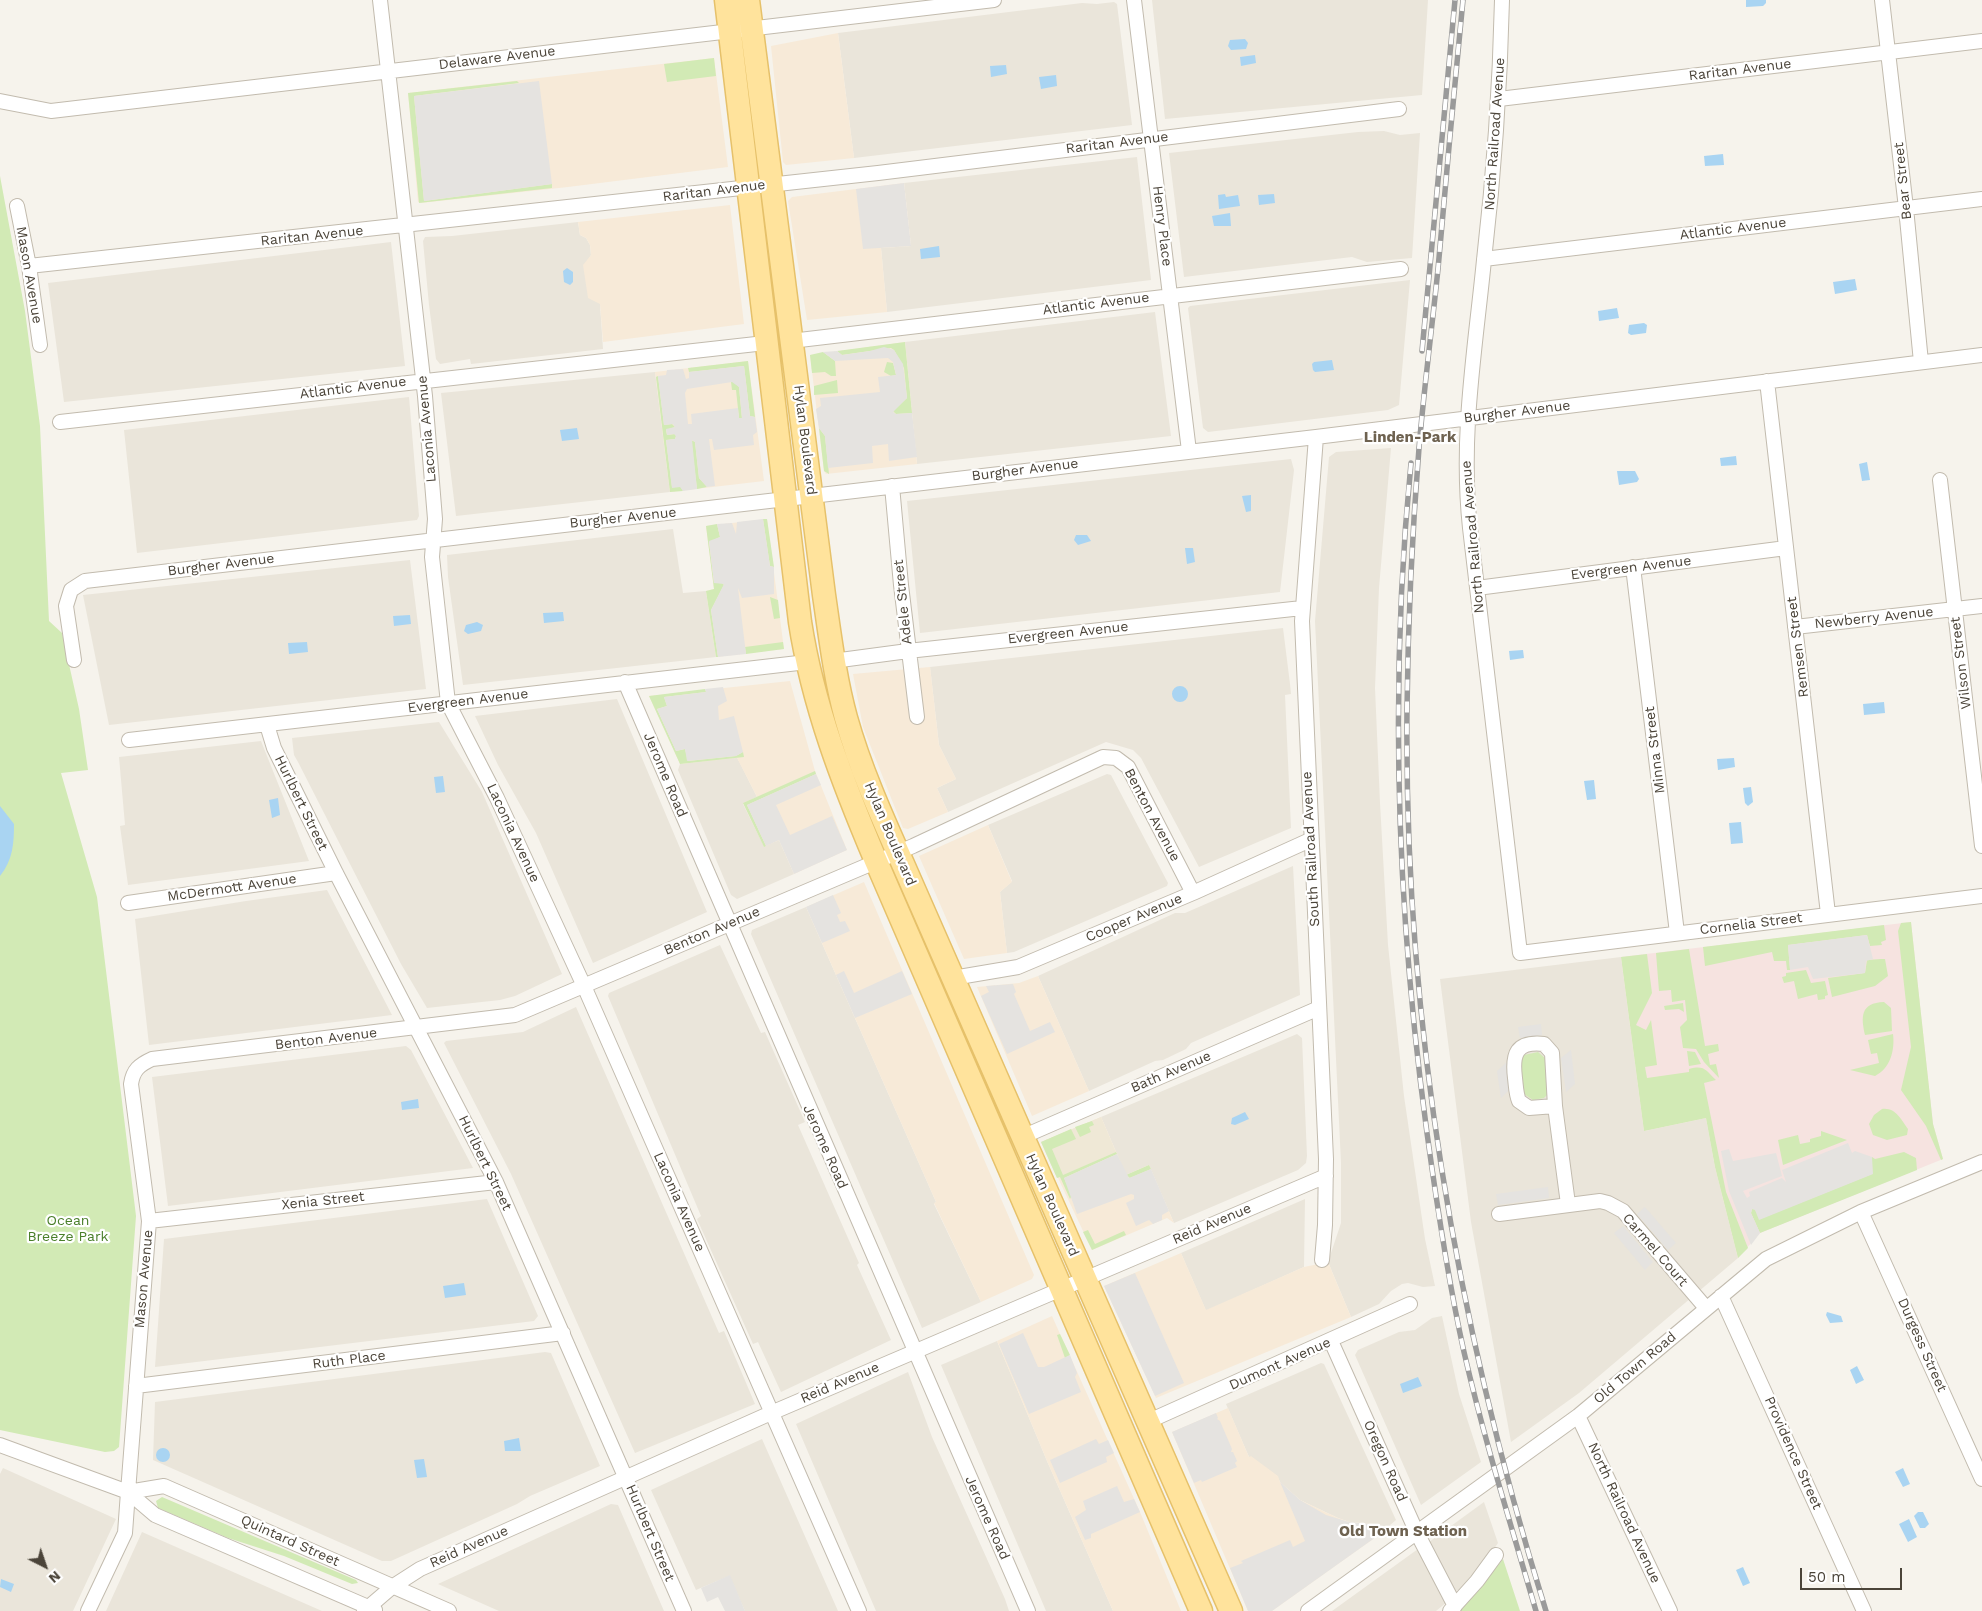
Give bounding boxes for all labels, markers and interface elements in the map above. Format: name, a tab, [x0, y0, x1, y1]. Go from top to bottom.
street label: Delaware Avenue	[438, 42, 556, 74]
street label: Raritan Avenue	[1688, 55, 1792, 85]
street label: North Railroad Avenue	[1481, 57, 1509, 211]
street label: Raritan Avenue	[1065, 128, 1169, 158]
street label: Bear Street	[1891, 141, 1915, 221]
street label: Raritan Avenue	[662, 176, 766, 206]
street label: Henry Place	[1149, 185, 1175, 267]
street label: Atlantic Avenue	[1679, 214, 1787, 244]
street label: Raritan Avenue	[260, 222, 364, 250]
street label: Mason Avenue	[12, 225, 46, 325]
street label: Atlantic Avenue	[1042, 289, 1150, 319]
street label: Atlantic Avenue	[299, 373, 407, 403]
street label: Laconia Avenue	[414, 375, 440, 483]
street label: Hylan Boulevard	[790, 384, 820, 496]
street label: Burgher Avenue	[1463, 397, 1571, 427]
district label: Linden-Park	[1364, 429, 1456, 447]
street label: Burgher Avenue	[971, 455, 1079, 485]
street label: North Railroad Avenue	[1458, 460, 1488, 614]
street label: Burgher Avenue	[569, 504, 677, 532]
street label: Burgher Avenue	[167, 550, 275, 580]
street label: Evergreen Avenue	[1570, 552, 1692, 584]
street label: Adele Street	[890, 559, 916, 645]
street label: Remsen Street	[1783, 596, 1813, 698]
street label: Newberry Avenue	[1814, 603, 1934, 633]
street label: Wilson Street	[1947, 616, 1975, 710]
street label: Evergreen Avenue	[1007, 618, 1129, 648]
street label: Evergreen Avenue	[407, 685, 529, 717]
street label: Minna Street	[1641, 705, 1669, 795]
street label: Jerome Road	[640, 730, 690, 820]
street label: Hurlbert Street	[271, 753, 331, 853]
street label: Benton Avenue	[1120, 766, 1184, 864]
street label: South Railroad Avenue	[1299, 771, 1323, 927]
street label: Hylan Boulevard	[861, 780, 919, 888]
street label: Laconia Avenue	[483, 781, 543, 885]
street label: McDermott Avenue	[166, 871, 298, 905]
street label: Cooper Avenue	[1083, 890, 1185, 946]
street label: Benton Avenue	[661, 903, 763, 959]
street label: Cornelia Street	[1699, 909, 1803, 939]
street label: Benton Avenue	[274, 1024, 378, 1054]
street label: Bath Avenue	[1128, 1048, 1214, 1096]
street label: Jerome Road	[799, 1102, 851, 1192]
street label: Hurlbert Street	[455, 1113, 515, 1213]
street label: Laconia Avenue	[650, 1150, 708, 1254]
street label: Hylan Boulevard	[1022, 1151, 1082, 1259]
street label: Xenia Street	[281, 1188, 365, 1214]
street label: Reid Avenue	[1170, 1200, 1254, 1248]
street label: Carmel Court	[1619, 1210, 1691, 1290]
park label: Ocean Breeze Park	[27, 1213, 109, 1246]
street label: Mason Avenue	[131, 1229, 157, 1329]
street label: Durgess Street	[1894, 1295, 1950, 1395]
street label: Old Town Road	[1590, 1329, 1680, 1407]
street label: Dumont Avenue	[1227, 1334, 1333, 1394]
street label: Ruth Place	[311, 1347, 387, 1373]
street label: Reid Avenue	[798, 1359, 882, 1407]
street label: Providence Street	[1761, 1394, 1825, 1512]
street label: Oregon Road	[1360, 1418, 1410, 1504]
street label: North Railroad Avenue	[1584, 1440, 1664, 1586]
street label: Jerome Road	[961, 1473, 1013, 1563]
street label: Hurlbert Street	[622, 1482, 678, 1584]
street label: Quintard Street	[238, 1512, 342, 1570]
street label: Reid Avenue	[427, 1522, 511, 1572]
district label: Old Town Station	[1339, 1523, 1467, 1541]
north arrow	[20, 1541, 70, 1591]
scale bar	[1802, 1558, 1904, 1590]
text: N	[46, 1568, 64, 1587]
text: 50 m	[1808, 1568, 1845, 1586]

